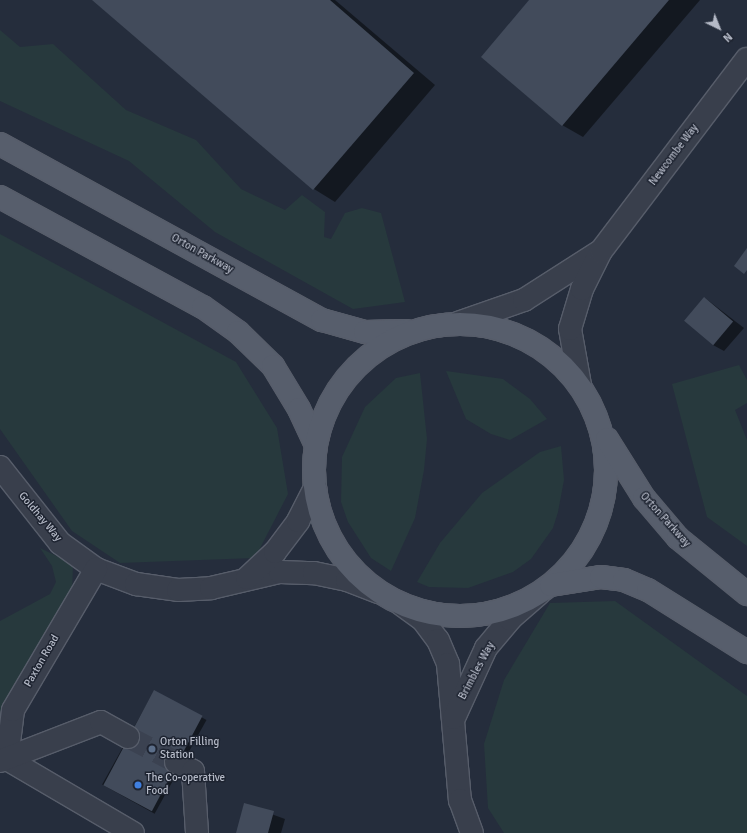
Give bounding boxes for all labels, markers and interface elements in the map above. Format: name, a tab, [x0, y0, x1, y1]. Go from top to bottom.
north arrow	[699, 8, 739, 48]
text: N	[720, 30, 735, 45]
street label: Newcombe Way	[647, 122, 701, 188]
street label: Orton Parkway	[169, 232, 235, 276]
street label: Goldhay Way	[16, 490, 64, 544]
street label: Orton Parkway	[637, 490, 693, 550]
street label: Paxton Road	[22, 633, 62, 689]
street label: Brimbles Way	[456, 640, 498, 702]
place label: Orton Filling Station	[160, 736, 219, 762]
marker: Orton Filling Station	[147, 744, 157, 754]
place label: The Co-operative Food	[146, 772, 225, 798]
marker: The Co-operative Food	[133, 780, 143, 790]

